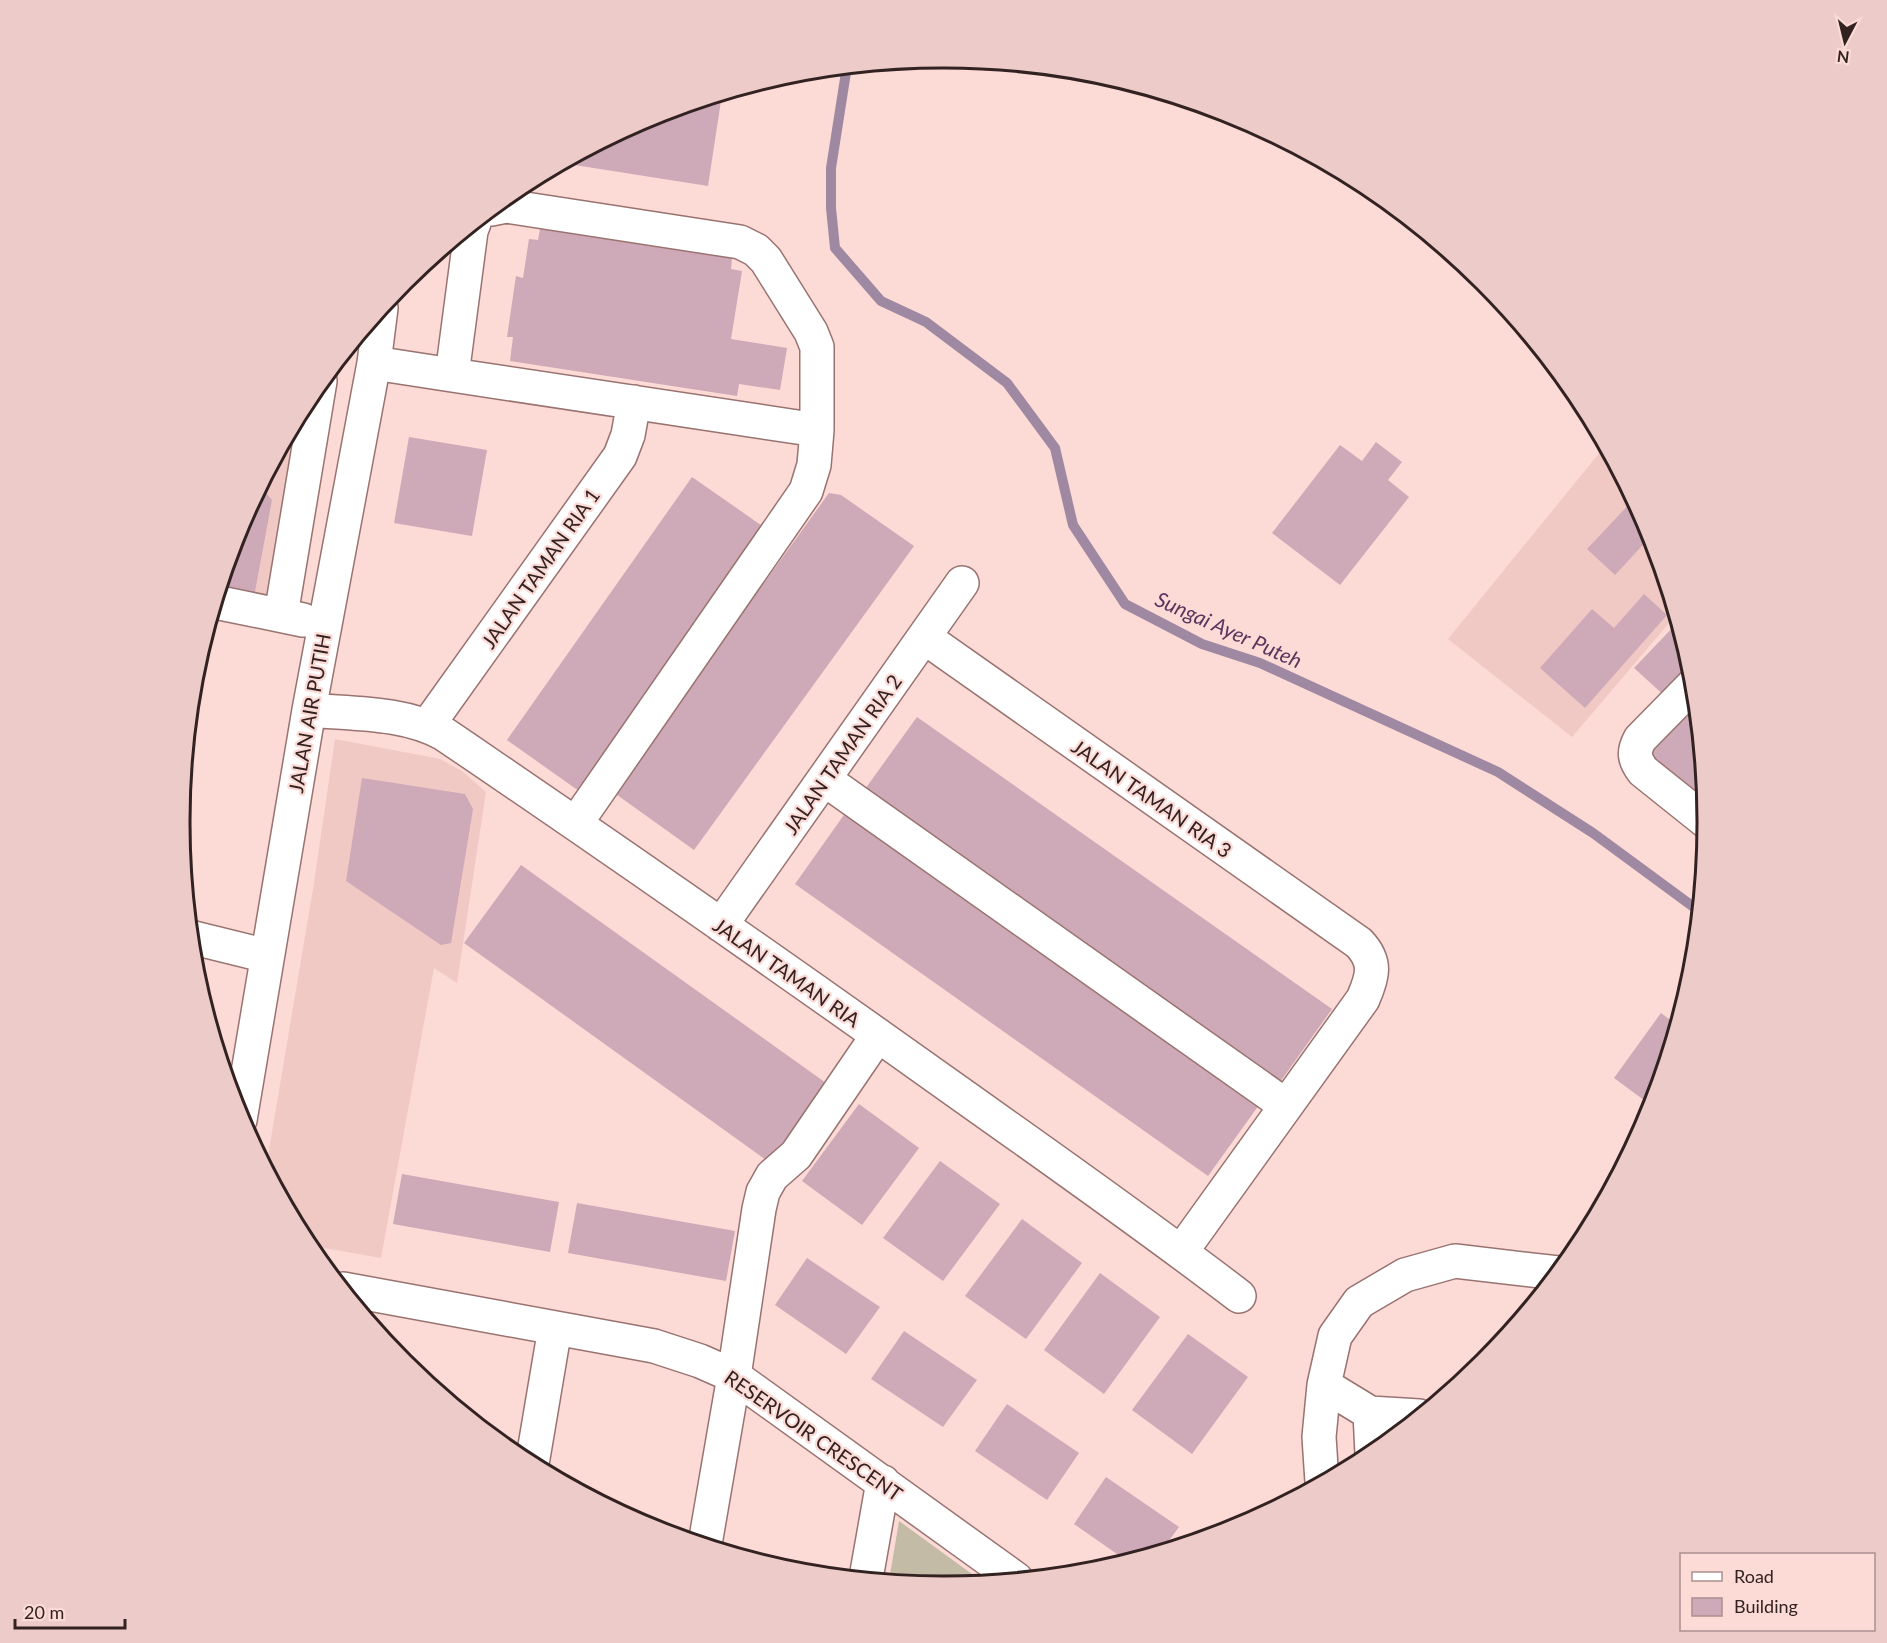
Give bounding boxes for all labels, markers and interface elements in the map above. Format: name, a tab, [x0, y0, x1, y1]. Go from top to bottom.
north arrow	[1815, 12, 1875, 72]
text: N	[1836, 47, 1850, 68]
street label: JALAN TAMAN RIA 1	[476, 483, 604, 653]
water label: Sungai Ayer Puteh	[1152, 586, 1306, 672]
street label: JALAN AIR PUTIH	[283, 631, 335, 795]
street label: JALAN TAMAN RIA 2	[778, 669, 906, 839]
street label: JALAN TAMAN RIA 3	[1067, 734, 1237, 862]
street label: JALAN TAMAN RIA	[709, 912, 865, 1032]
street label: RESERVOIR CRESCENT	[721, 1365, 908, 1506]
legend	[1680, 1553, 1875, 1631]
text: Road	[1734, 1565, 1774, 1587]
scale bar	[15, 1592, 124, 1630]
text: Building	[1734, 1595, 1798, 1617]
text: 20 m	[24, 1601, 64, 1623]

